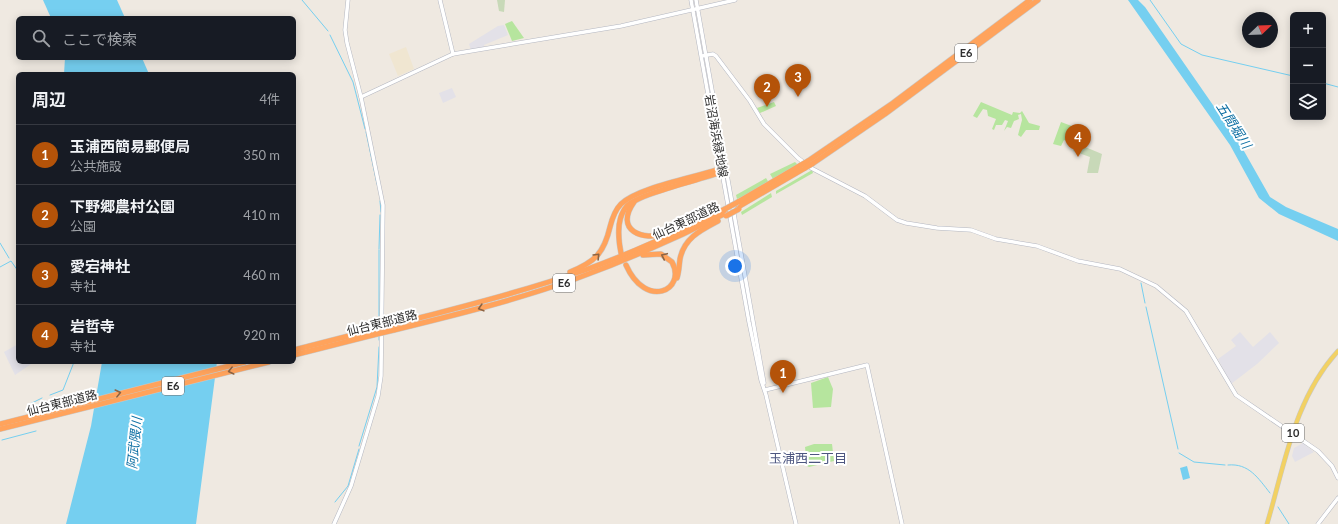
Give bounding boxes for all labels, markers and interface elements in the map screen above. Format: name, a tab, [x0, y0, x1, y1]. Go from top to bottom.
north arrow	[1242, 12, 1278, 48]
map controls	[1290, 12, 1326, 120]
button: +	[1290, 12, 1326, 48]
search box	[16, 16, 296, 60]
icon: search	[30, 27, 52, 49]
text: ここで検索	[62, 30, 137, 48]
road number: E6	[955, 44, 977, 62]
button: −	[1290, 48, 1326, 84]
pin: 3	[785, 64, 811, 97]
pin: 2	[754, 74, 780, 107]
button: layers	[1290, 84, 1326, 120]
text: 周辺	[32, 89, 66, 110]
text: 4件	[259, 91, 280, 107]
street label: 岩沼海浜緑地線	[702, 93, 731, 179]
water label: 五間堀川	[1213, 99, 1256, 153]
pin: 4	[1065, 124, 1091, 157]
text: 玉浦西簡易郵便局	[70, 137, 190, 155]
text: 1	[41, 147, 49, 163]
text: 350 m	[243, 147, 280, 163]
text: 公共施設	[70, 158, 122, 174]
text: 下野郷農村公園	[70, 197, 175, 215]
street label: 仙台東部道路	[650, 199, 722, 243]
text: 2	[41, 207, 49, 223]
text: 410 m	[243, 207, 280, 223]
text: 公園	[70, 218, 96, 234]
one-way arrow	[592, 253, 600, 261]
one-way arrow	[661, 253, 668, 261]
your location	[725, 256, 745, 276]
text: 愛宕神社	[70, 257, 130, 275]
text: 3	[41, 267, 49, 283]
text: 460 m	[243, 267, 280, 283]
road number: E6	[553, 274, 575, 292]
text: 寺社	[70, 278, 96, 294]
one-way arrow	[478, 303, 485, 312]
street label: 仙台東部道路	[345, 307, 419, 339]
text: 岩哲寺	[70, 317, 115, 335]
text: 4	[41, 327, 49, 343]
text: 920 m	[243, 327, 280, 343]
text: 寺社	[70, 338, 96, 354]
pin: 1	[770, 360, 796, 393]
one-way arrow	[228, 367, 234, 375]
road number: E6	[162, 377, 184, 395]
street label: 仙台東部道路	[25, 387, 99, 419]
one-way arrow	[115, 390, 121, 398]
water label: 阿武隈川	[123, 414, 145, 470]
road number: 10	[1282, 424, 1304, 442]
district label: 玉浦西二丁目	[769, 450, 847, 466]

